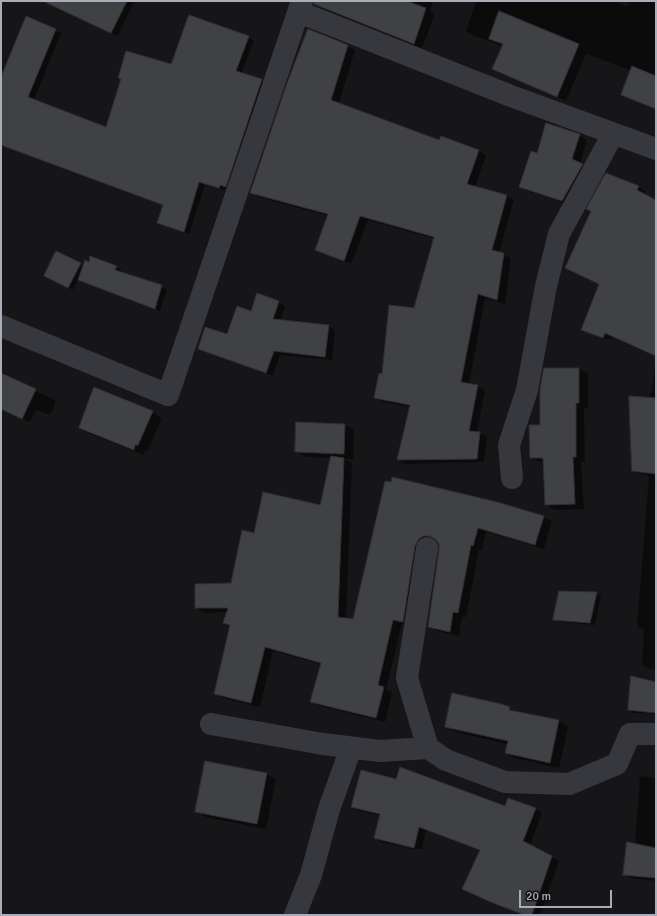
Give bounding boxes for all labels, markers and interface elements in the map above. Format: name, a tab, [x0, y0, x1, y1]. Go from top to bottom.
scale bar	[521, 882, 614, 908]
text: 20 m	[526, 889, 551, 904]

